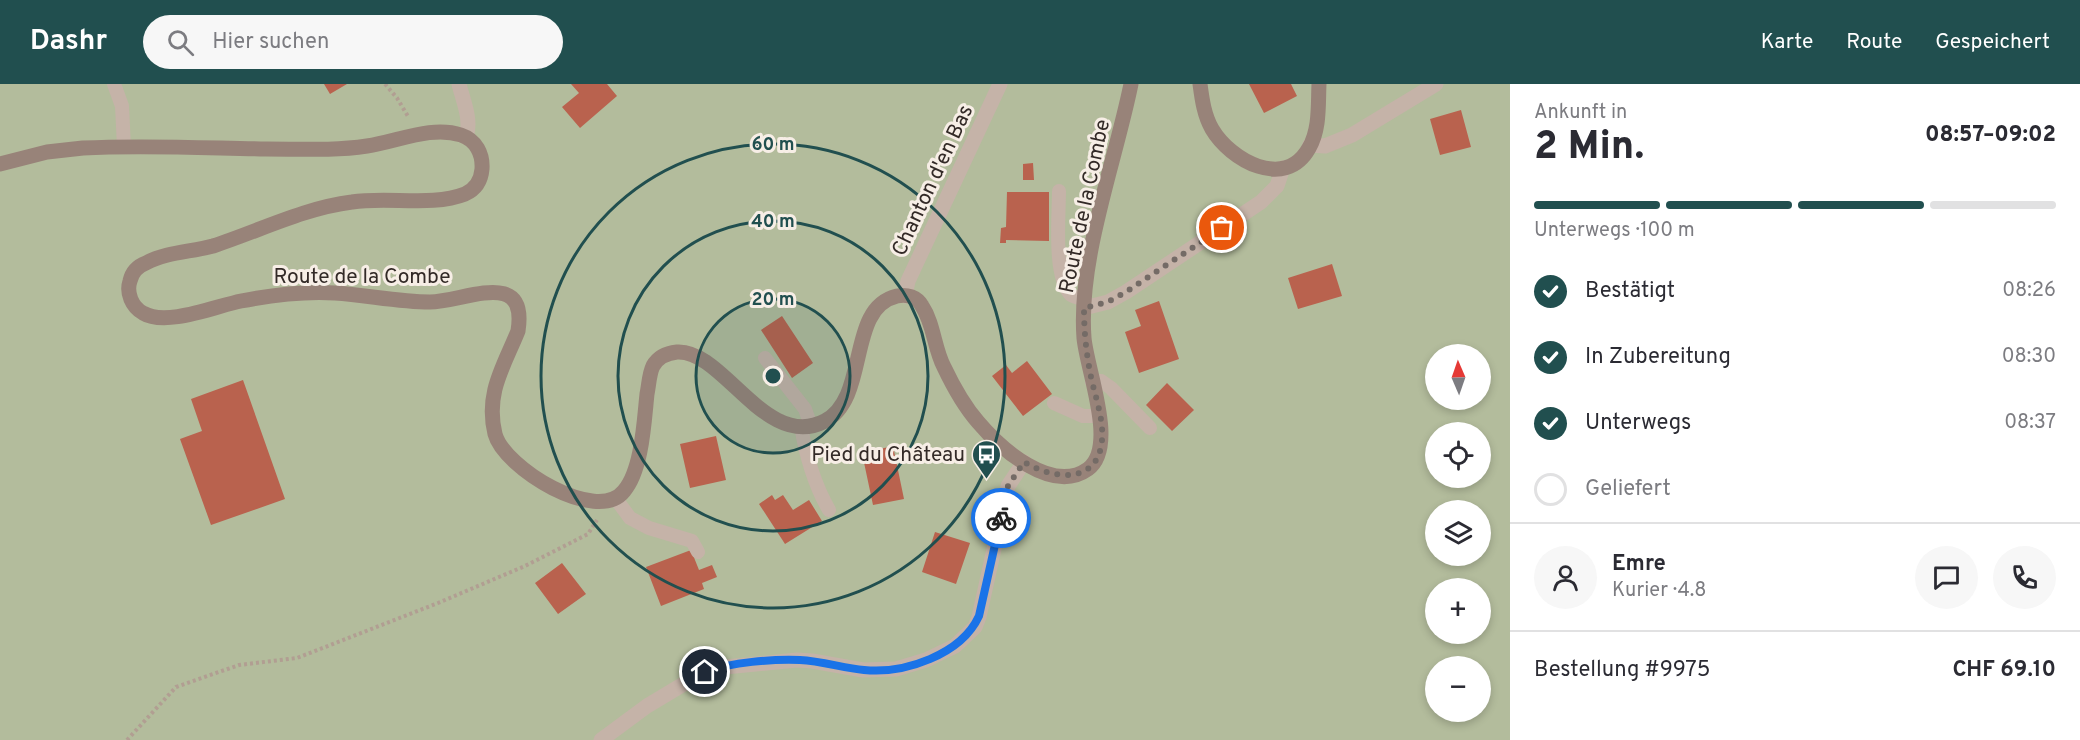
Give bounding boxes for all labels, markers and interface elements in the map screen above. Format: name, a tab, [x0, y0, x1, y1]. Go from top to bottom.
search box	[143, 15, 563, 69]
text: Dashr	[30, 24, 107, 60]
icon: search	[164, 26, 197, 59]
text: Hier suchen	[212, 29, 329, 56]
text: Karte	[1761, 29, 1813, 56]
text: Route	[1846, 29, 1902, 56]
text: Gespeichert	[1935, 29, 2050, 56]
text: Ankunft in	[1534, 100, 1627, 126]
street label: Chanton d'en Bas	[886, 101, 980, 261]
street label: Route de la Combe	[1054, 117, 1117, 296]
text: 08:57–09:02	[1925, 122, 2056, 149]
text: 2 Min.	[1534, 124, 1644, 173]
text: 60 m	[751, 134, 795, 157]
pin	[1196, 202, 1247, 253]
text: 40 m	[751, 211, 795, 234]
icon: bag	[1205, 211, 1238, 244]
text: Unterwegs · 100 m	[1534, 218, 1695, 244]
street label: Route de la Combe	[274, 264, 451, 291]
icon: check	[1534, 275, 1567, 308]
text: Bestätigt	[1585, 278, 1675, 305]
text: 08:26	[2002, 278, 2056, 304]
text: 20 m	[751, 289, 795, 312]
icon: check	[1534, 341, 1567, 374]
north arrow	[1425, 344, 1491, 410]
map controls	[1425, 344, 1491, 722]
text: In Zubereitung	[1585, 344, 1731, 371]
text: 08:30	[2002, 344, 2056, 370]
centre of rings	[763, 366, 783, 386]
icon: check	[1534, 407, 1567, 440]
text: Unterwegs	[1585, 410, 1691, 437]
text: 08:37	[2004, 410, 2056, 436]
button: locate	[1425, 422, 1491, 488]
bus stop icon: Pied du Château	[970, 438, 1002, 480]
place label: Pied du Château	[811, 442, 965, 469]
text: Geliefert	[1585, 476, 1671, 503]
courier	[971, 488, 1031, 548]
button: layers	[1425, 500, 1491, 566]
icon: bike	[985, 502, 1018, 535]
button: person	[1534, 546, 1597, 609]
button: chat	[1915, 546, 1978, 609]
button: phone	[1993, 546, 2056, 609]
text: Emre	[1612, 551, 1666, 578]
button: +	[1425, 578, 1491, 644]
text: Kurier · 4.8	[1612, 578, 1707, 604]
pin	[679, 646, 730, 697]
icon: home	[688, 655, 721, 688]
button: −	[1425, 656, 1491, 722]
text: Bestellung #9975	[1534, 657, 1710, 684]
text: CHF 69.10	[1953, 657, 2056, 684]

